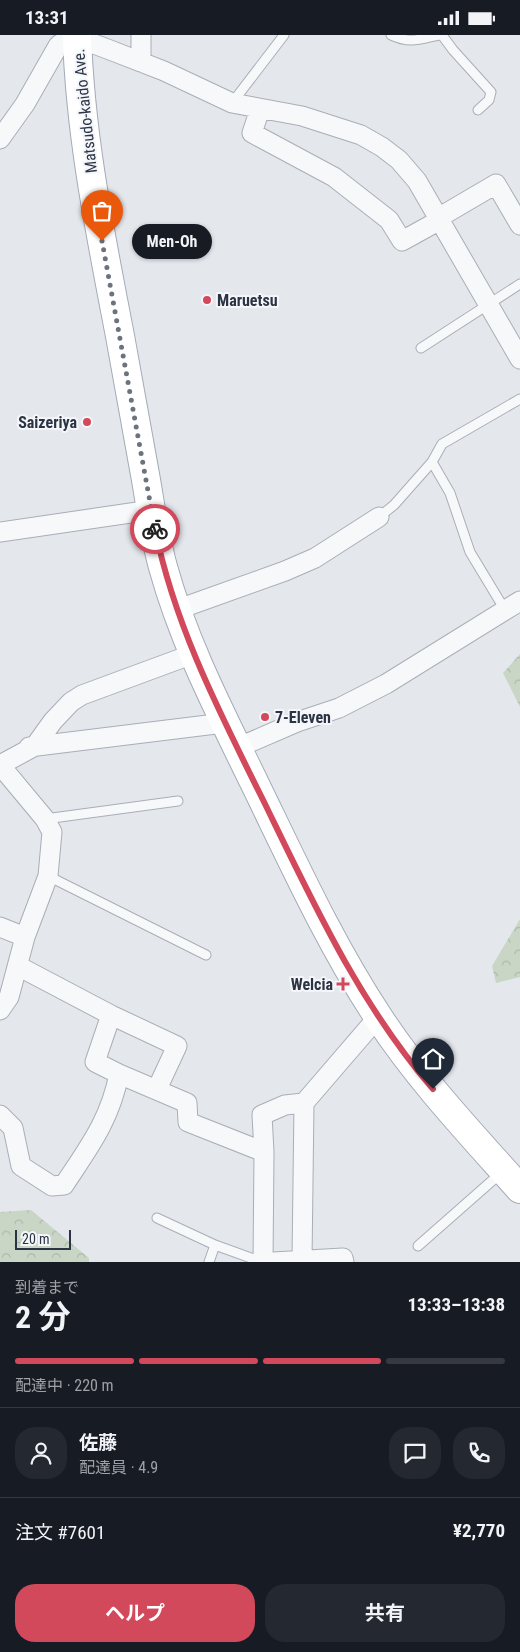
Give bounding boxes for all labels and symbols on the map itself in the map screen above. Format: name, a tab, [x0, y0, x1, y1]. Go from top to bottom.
street label: Matsudo-kaido Ave.	[69, 48, 101, 174]
pin	[81, 190, 123, 241]
callout: Men-Oh	[132, 223, 212, 259]
place label: Maruetsu	[217, 291, 278, 310]
marker: Maruetsu	[201, 294, 213, 306]
place label: Saizeriya	[18, 413, 77, 432]
marker: Saizeriya	[81, 416, 93, 428]
courier	[130, 504, 180, 554]
place label: 7-Eleven	[275, 708, 331, 727]
marker: 7-Eleven	[259, 711, 271, 723]
place label: Welcia	[291, 975, 333, 994]
marker: Welcia	[337, 978, 349, 990]
pin	[412, 1038, 454, 1089]
scale bar	[15, 1227, 71, 1250]

